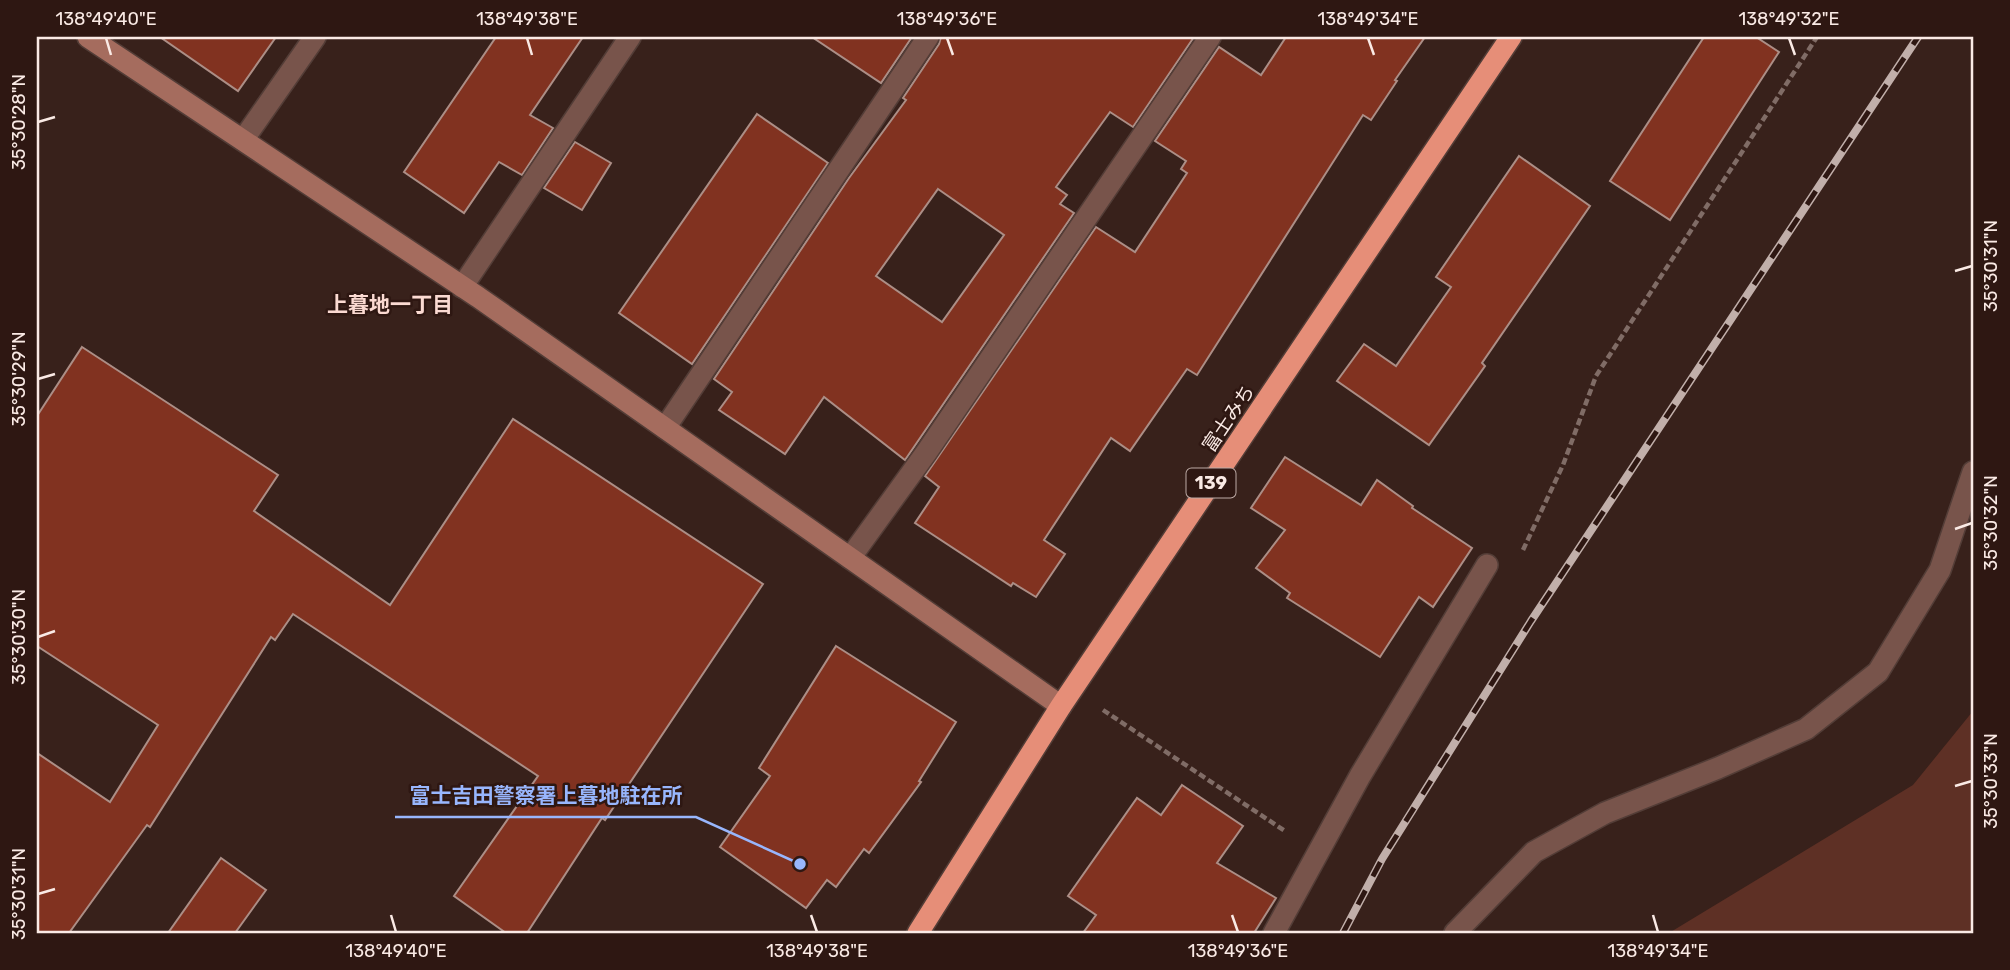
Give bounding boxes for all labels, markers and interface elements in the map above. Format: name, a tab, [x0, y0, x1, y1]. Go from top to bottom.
text: 138°49'40"E	[55, 8, 157, 30]
text: 138°49'38"E	[476, 8, 578, 30]
text: 138°49'36"E	[897, 8, 997, 30]
text: 138°49'34"E	[1317, 8, 1419, 30]
text: 138°49'32"E	[1739, 8, 1839, 30]
text: 35°30'28"N	[8, 74, 30, 170]
text: 35°30'31"N	[1980, 220, 2002, 312]
district label: 上暮地一丁目	[327, 292, 453, 317]
text: 35°30'29"N	[8, 331, 30, 427]
street label: 富士みち	[1198, 380, 1259, 456]
road number: 139	[1186, 468, 1236, 498]
text: 35°30'32"N	[1980, 475, 2002, 571]
text: 35°30'30"N	[8, 589, 30, 685]
text: 35°30'33"N	[1980, 733, 2002, 829]
callout: 富士吉田警察署上暮地駐在所	[395, 775, 696, 817]
text: 富士吉田警察署上暮地駐在所	[410, 783, 683, 808]
text: 35°30'31"N	[8, 848, 30, 940]
text: 138°49'40"E	[345, 940, 447, 962]
text: 138°49'38"E	[766, 940, 868, 962]
text: 138°49'36"E	[1188, 940, 1288, 962]
text: 138°49'34"E	[1607, 940, 1709, 962]

